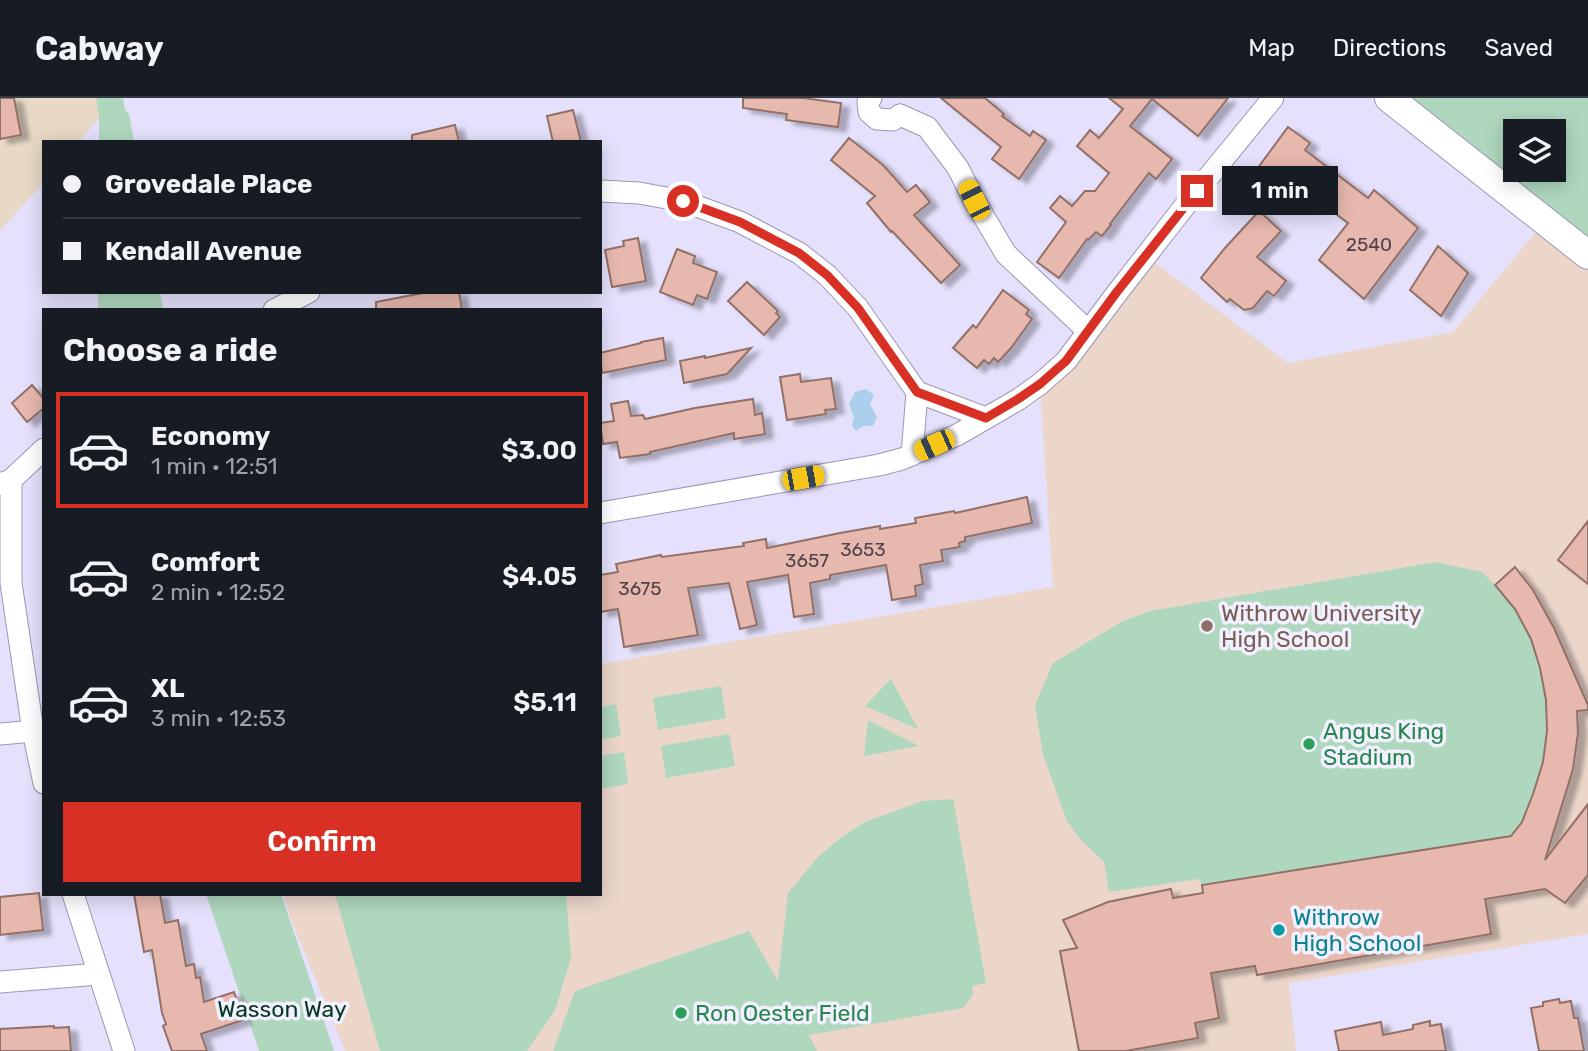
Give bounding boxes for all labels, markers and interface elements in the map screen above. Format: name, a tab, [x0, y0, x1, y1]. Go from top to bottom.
text: Cabway	[35, 29, 164, 68]
text: Map	[1248, 34, 1295, 62]
text: Directions	[1333, 34, 1446, 62]
text: Saved	[1484, 34, 1553, 62]
map controls	[1503, 119, 1566, 182]
button: layers	[1503, 119, 1566, 182]
callout: 1 min	[1222, 166, 1337, 216]
text: Grovedale Place	[105, 169, 312, 200]
route end	[1181, 175, 1213, 207]
text: 1 min	[1251, 176, 1309, 204]
car	[956, 177, 993, 223]
route start	[667, 185, 699, 217]
house number: 2540	[1346, 233, 1392, 256]
text: Kendall Avenue	[105, 236, 302, 267]
text: Choose a ride	[63, 331, 277, 369]
icon: car	[67, 419, 130, 482]
text: Economy	[151, 421, 270, 452]
car	[911, 427, 958, 463]
text: $3.00	[502, 435, 577, 466]
text: 1 min · 12:51	[151, 452, 278, 480]
car	[781, 464, 826, 492]
house number: 3653	[840, 538, 886, 561]
icon: car	[67, 545, 130, 608]
text: Comfort	[151, 547, 260, 578]
house number: 3657	[785, 549, 829, 572]
text: $4.05	[502, 561, 577, 592]
house number: 3675	[618, 577, 662, 600]
text: 2 min · 12:52	[151, 578, 285, 606]
place label: Withrow University High School	[1221, 599, 1422, 653]
marker: Withrow University High School	[1199, 618, 1215, 634]
icon: car	[67, 671, 130, 734]
text: XL	[151, 673, 184, 704]
text: $5.11	[513, 687, 577, 718]
text: 3 min · 12:53	[151, 704, 286, 732]
place label: Angus King Stadium	[1323, 717, 1444, 771]
marker: Angus King Stadium	[1301, 736, 1317, 752]
button: Confirm	[63, 802, 581, 882]
place label: Withrow High School	[1293, 903, 1421, 957]
marker: Withrow High School	[1271, 922, 1287, 938]
park label: Wasson Way	[217, 995, 347, 1023]
place label: Ron Oester Field	[695, 999, 870, 1027]
marker: Ron Oester Field	[673, 1005, 689, 1021]

